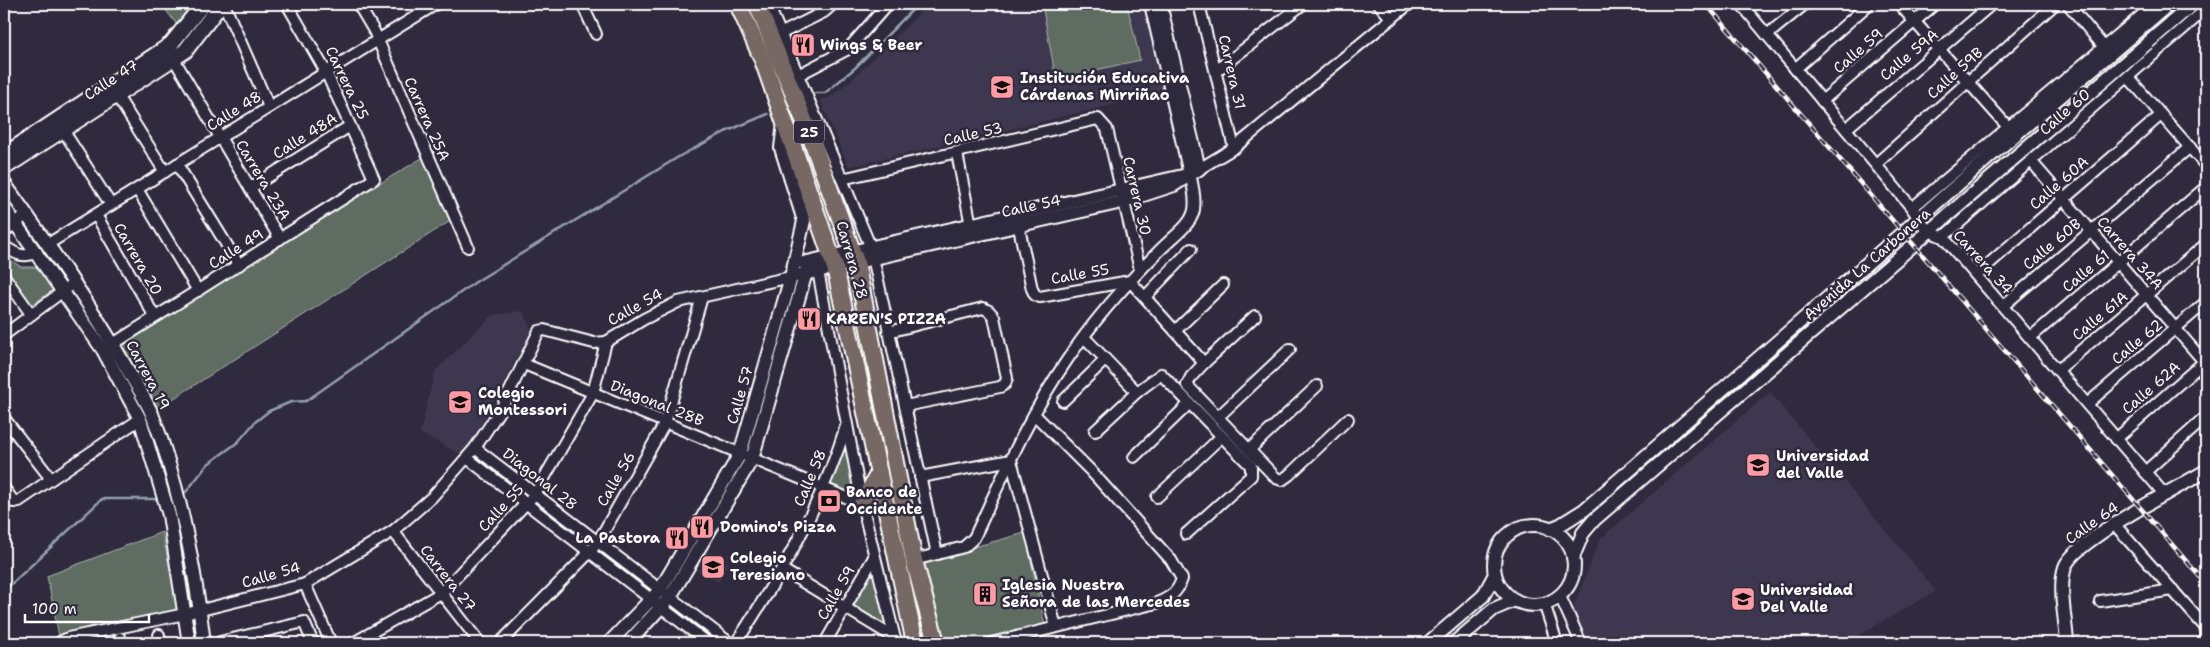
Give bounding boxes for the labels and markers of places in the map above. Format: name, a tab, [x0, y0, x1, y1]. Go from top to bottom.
restaurant icon: Wings & Beer	[790, 32, 816, 58]
place label: Wings & Beer	[820, 35, 923, 55]
place label: Institución Educativa Cárdenas Mirriñao	[1020, 68, 1190, 105]
school or university icon: Institución Educativa Cárdenas Mirriñao	[989, 74, 1015, 100]
restaurant icon: KAREN'S PIZZA	[796, 306, 822, 332]
place label: KAREN'S PIZZA	[826, 309, 946, 329]
place label: Colegio Montessori	[478, 383, 567, 420]
school or university icon: Colegio Montessori	[447, 389, 473, 415]
place label: Universidad del Valle	[1776, 446, 1869, 483]
school or university icon: Universidad del Valle	[1745, 452, 1771, 478]
place label: Banco de Occidente	[846, 482, 922, 519]
bank icon: Banco de Occidente	[816, 488, 842, 514]
restaurant icon: Domino's Pizza	[689, 514, 715, 540]
place label: Domino's Pizza	[720, 517, 837, 537]
restaurant icon: La Pastora	[664, 525, 690, 551]
place label: La Pastora	[575, 528, 661, 548]
place label: Colegio Teresiano	[730, 548, 805, 585]
school or university icon: Colegio Teresiano	[700, 554, 726, 580]
place label: Iglesia Nuestra Señora de las Mercedes	[1002, 575, 1190, 612]
place label: Universidad Del Valle	[1760, 580, 1853, 617]
building icon: Iglesia Nuestra Señora de las Mercedes	[972, 581, 998, 607]
school or university icon: Universidad Del Valle	[1730, 586, 1756, 612]

